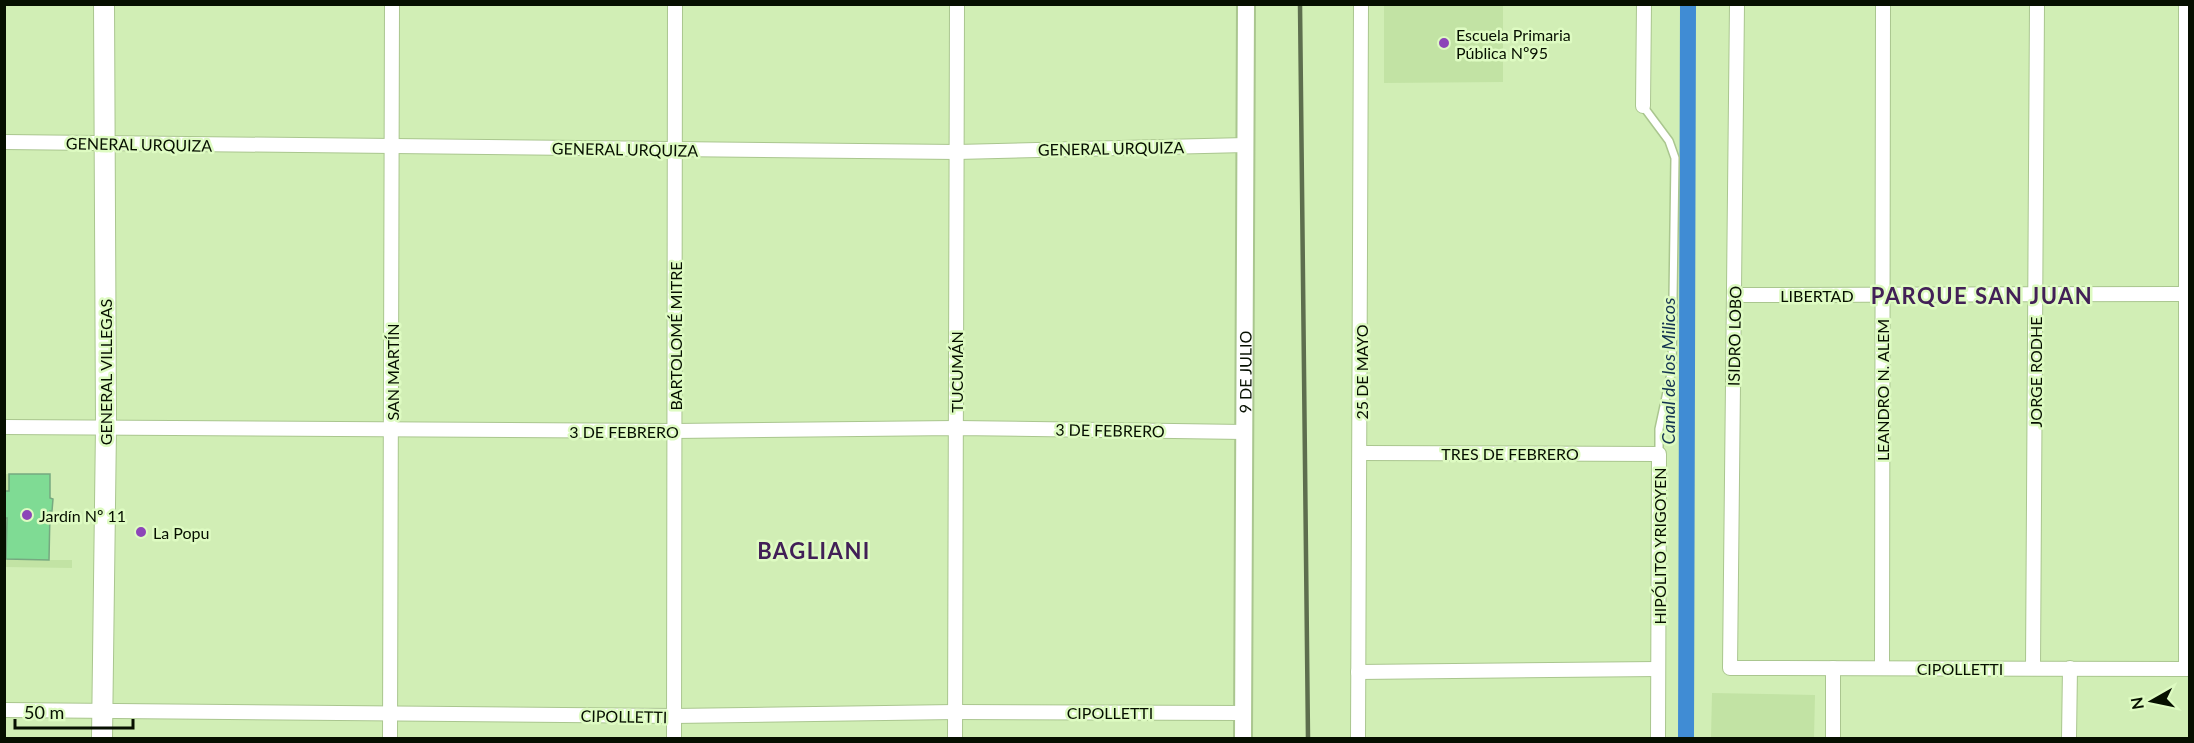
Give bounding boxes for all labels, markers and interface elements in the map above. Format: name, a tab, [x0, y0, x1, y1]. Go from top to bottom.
place label: Escuela Primaria Pública Nº95	[1456, 25, 1571, 62]
marker: Escuela Primaria Pública Nº95	[1437, 36, 1451, 50]
street label: GENERAL URQUIZA	[66, 133, 212, 155]
street label: GENERAL URQUIZA	[1038, 137, 1184, 159]
street label: GENERAL URQUIZA	[552, 138, 698, 160]
street label: BARTOLOMÉ MITRE	[666, 261, 685, 411]
district label: PARQUE SAN JUAN	[1871, 282, 2093, 309]
street label: ISIDRO LOBO	[1724, 286, 1744, 386]
street label: LIBERTAD	[1780, 286, 1854, 305]
water label: Canal de los Milicos	[1657, 298, 1679, 444]
street label: GENERAL VILLEGAS	[96, 299, 115, 445]
street label: JORGE RODHE	[2026, 317, 2045, 427]
street label: LEANDRO N. ALEM	[1873, 319, 1892, 461]
street label: SAN MARTÍN	[383, 323, 402, 421]
street label: 25 DE MAYO	[1352, 324, 1371, 419]
street label: TUCUMÁN	[947, 331, 966, 413]
street label: 9 DE JULIO	[1235, 331, 1254, 413]
street label: 3 DE FEBRERO	[1055, 420, 1165, 440]
street label: 3 DE FEBRERO	[569, 422, 679, 441]
street label: TRES DE FEBRERO	[1441, 444, 1579, 463]
street label: HIPÓLITO YRIGOYEN	[1650, 468, 1669, 624]
place label: Jardín Nº 11	[39, 506, 126, 525]
marker: Jardín Nº 11	[20, 508, 34, 522]
place label: La Popu	[153, 523, 209, 542]
marker: La Popu	[134, 525, 148, 539]
district label: BAGLIANI	[757, 537, 871, 564]
street label: CIPOLLETTI	[1917, 659, 2003, 678]
north arrow	[2122, 671, 2182, 731]
scale bar	[15, 692, 134, 730]
text: N	[2126, 696, 2147, 711]
text: 50 m	[24, 701, 64, 723]
street label: CIPOLLETTI	[1067, 703, 1153, 722]
street label: CIPOLLETTI	[581, 706, 667, 726]

